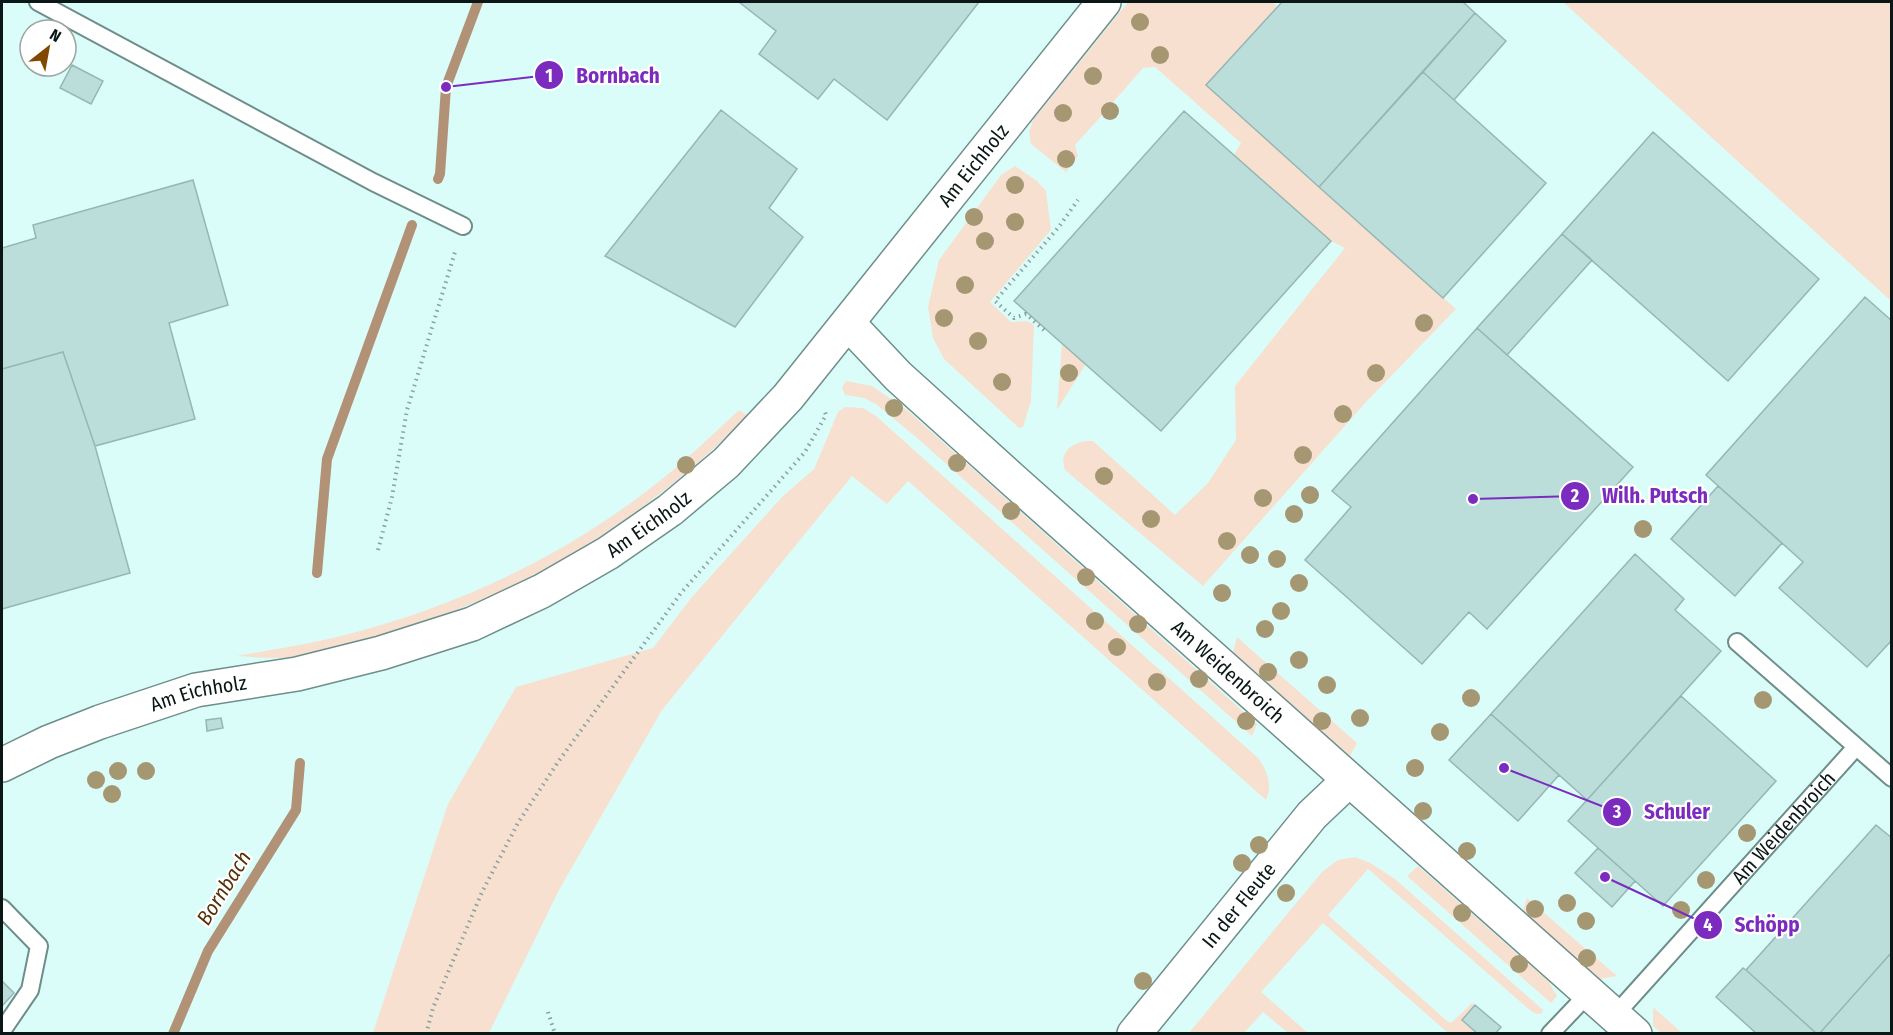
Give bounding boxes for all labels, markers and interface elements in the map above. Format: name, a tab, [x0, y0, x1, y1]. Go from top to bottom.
north arrow	[18, 18, 78, 78]
text: N	[46, 25, 64, 46]
callout: Bornbach	[534, 56, 671, 95]
text: Bornbach	[576, 63, 660, 89]
text: 1	[545, 65, 553, 87]
street label: Am Eichholz	[933, 119, 1014, 211]
callout: Wilh. Putsch	[1560, 476, 1720, 515]
text: Wilh. Putsch	[1602, 483, 1708, 509]
text: 2	[1570, 485, 1579, 507]
street label: Am Eichholz	[602, 486, 696, 563]
street label: Am Weidenbroich	[1167, 615, 1290, 728]
street label: Am Eichholz	[147, 670, 248, 716]
street label: Am Weidenbroich	[1727, 766, 1840, 889]
callout: Schuler	[1602, 792, 1721, 831]
text: Schuler	[1644, 799, 1710, 825]
text: 3	[1612, 801, 1622, 823]
water label: Bornbach	[191, 846, 257, 930]
street label: In der Fleute	[1197, 858, 1281, 953]
callout: Schöpp	[1693, 905, 1812, 944]
text: Schöpp	[1734, 912, 1800, 938]
text: 4	[1703, 914, 1713, 936]

